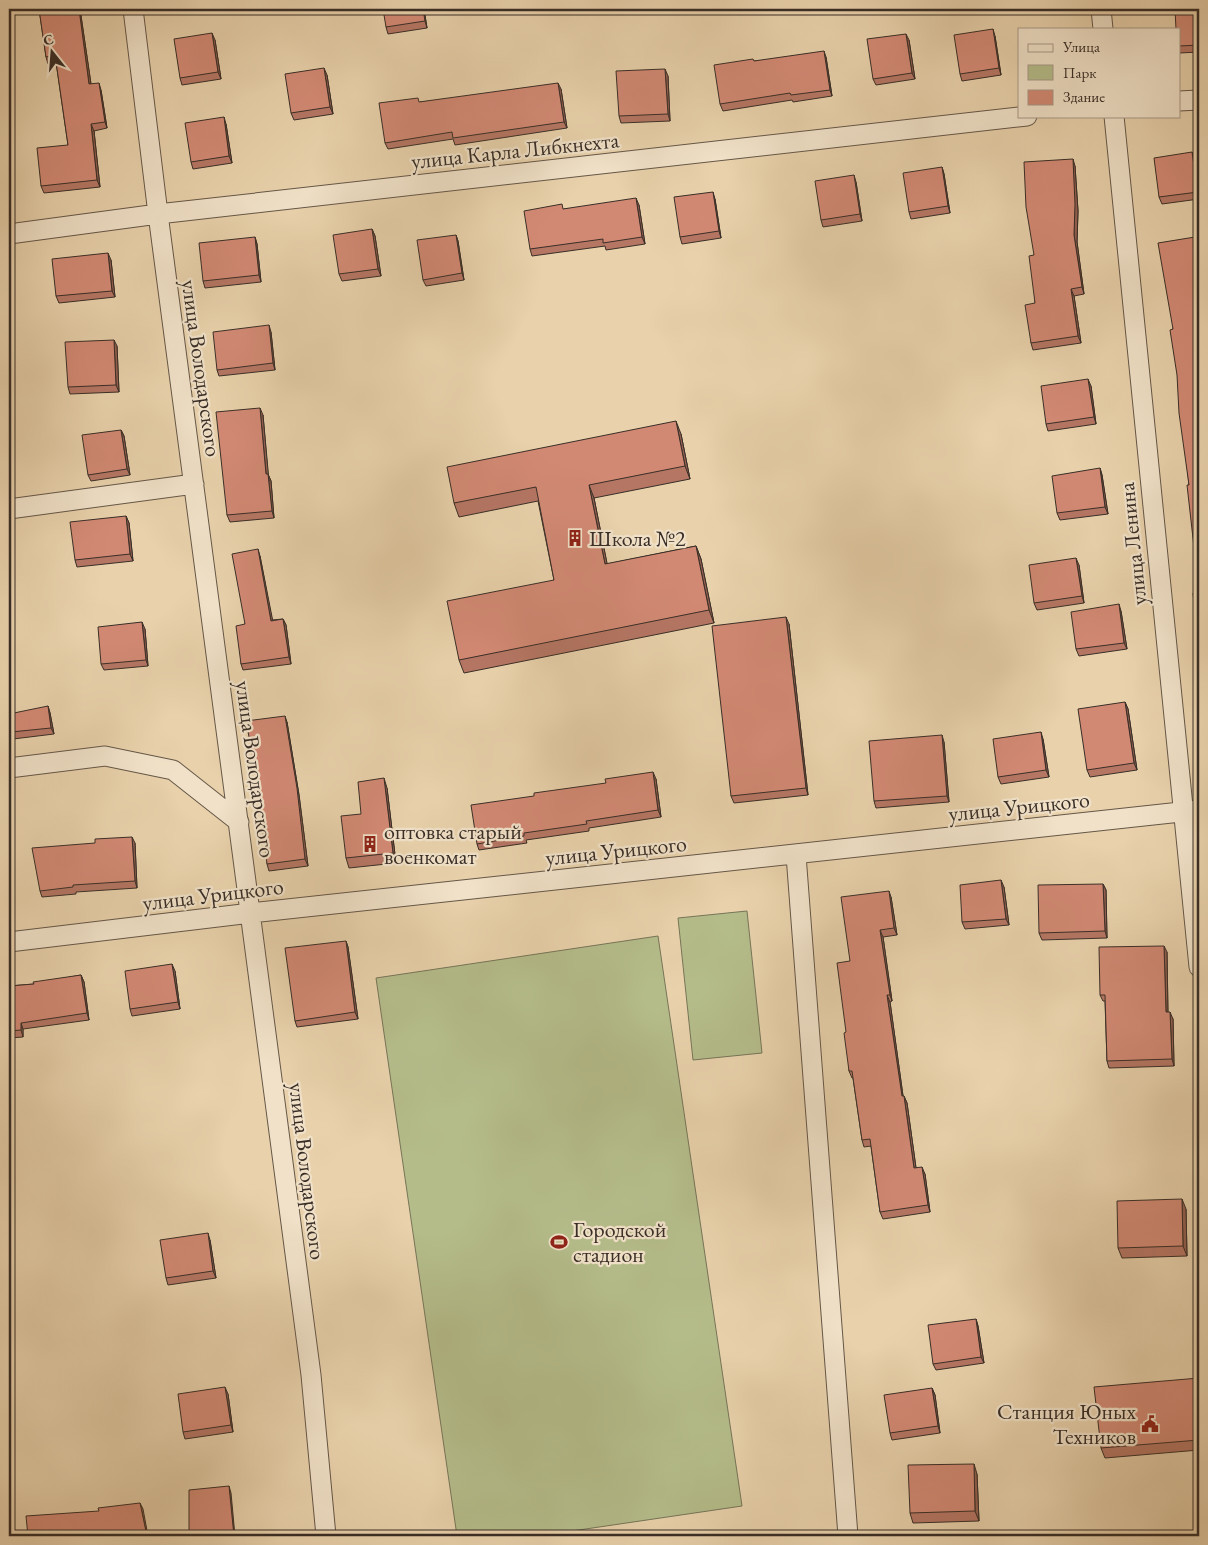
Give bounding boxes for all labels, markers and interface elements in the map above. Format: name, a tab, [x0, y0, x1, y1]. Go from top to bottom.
north arrow	[28, 28, 78, 78]
legend	[1018, 28, 1180, 118]
text: С	[41, 29, 56, 50]
text: Улица	[1062, 37, 1100, 56]
text: Парк	[1063, 63, 1096, 82]
text: Здание	[1063, 87, 1105, 106]
street label: улица Карла Либкнехта	[410, 125, 621, 176]
street label: улица Володарского	[175, 278, 228, 459]
street label: улица Ленина	[1112, 481, 1153, 607]
place label: Школа №2	[589, 524, 686, 553]
building icon: Школа №2	[565, 528, 585, 548]
street label: улица Володарского	[229, 679, 282, 860]
street label: улица Урицкого	[947, 785, 1091, 828]
place label: оптовка старый военкомат	[384, 817, 522, 871]
street label: улица Урицкого	[544, 829, 688, 872]
building icon: оптовка старый военкомат	[360, 834, 380, 854]
street label: улица Урицкого	[141, 871, 285, 918]
street label: улица Володарского	[282, 1081, 333, 1261]
place label: Городской стадион	[573, 1215, 667, 1269]
sports icon: Городской стадион	[549, 1232, 569, 1252]
place label: Станция Юных Техников	[997, 1397, 1137, 1451]
public building icon: Станция Юных Техников	[1140, 1414, 1160, 1434]

